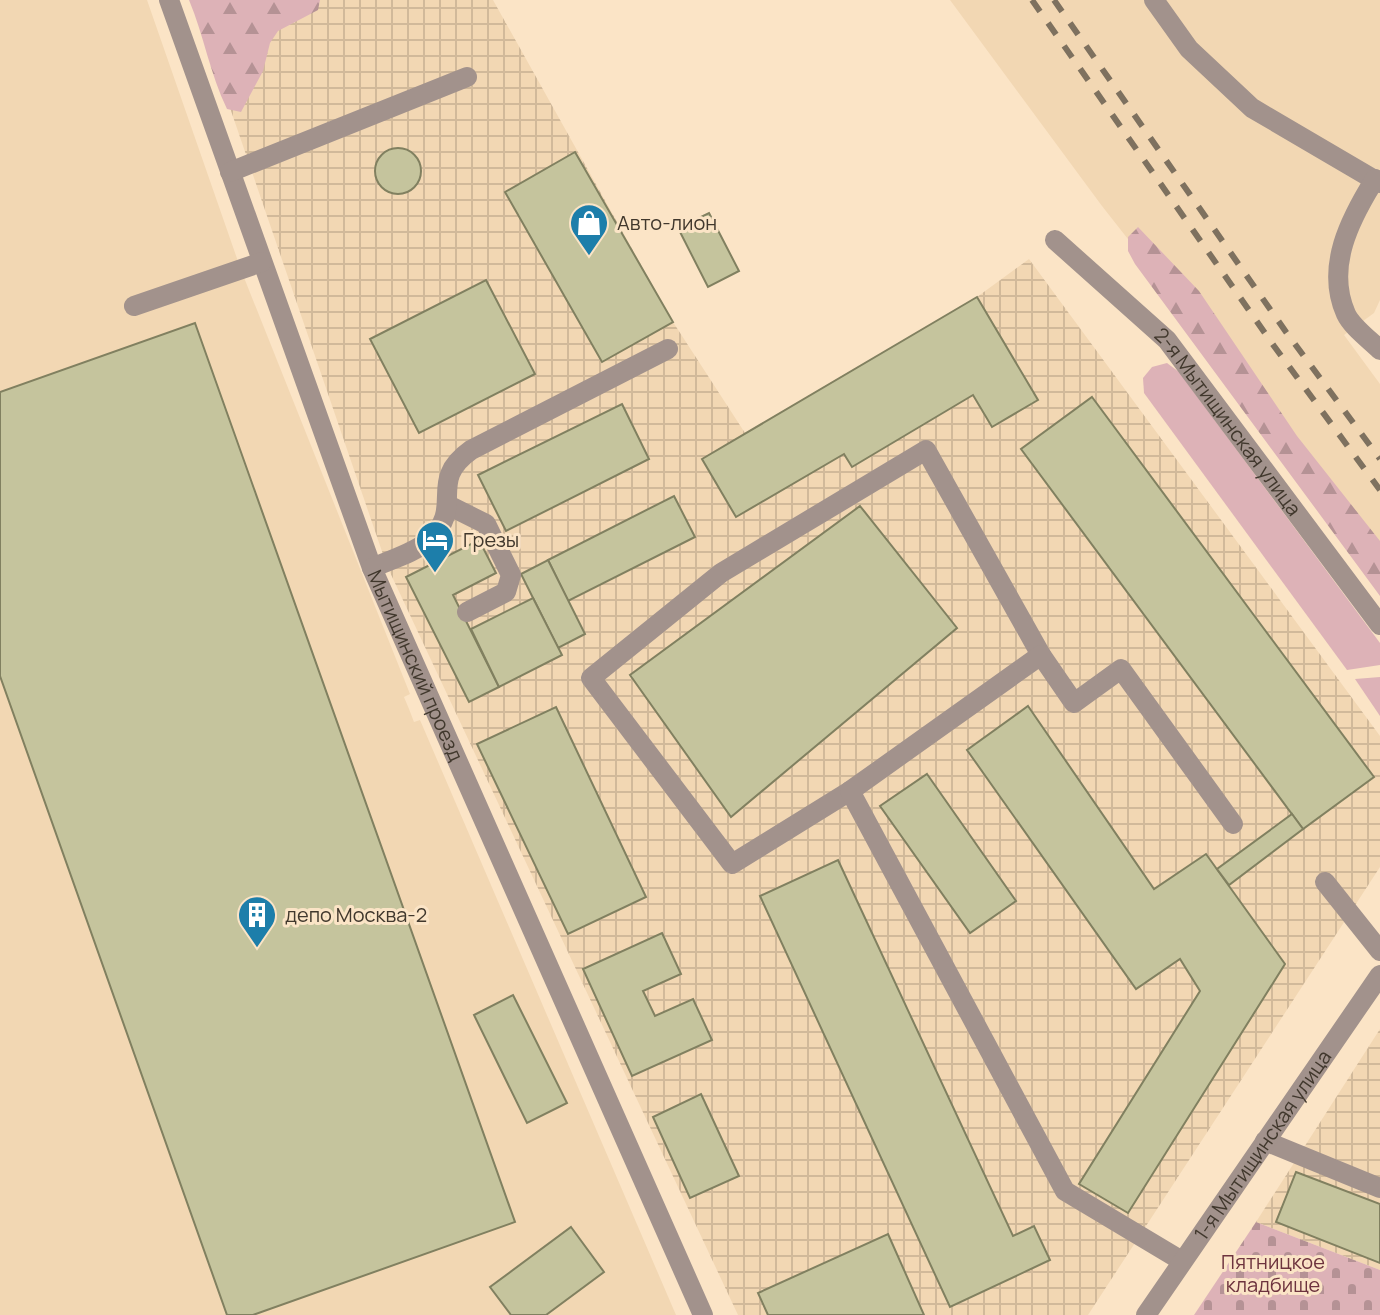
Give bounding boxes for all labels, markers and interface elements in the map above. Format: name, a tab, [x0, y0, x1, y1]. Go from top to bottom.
shop icon: Авто-лион	[568, 202, 610, 257]
place label: Авто-лион	[617, 209, 717, 236]
street label: 2-я Мытищинская улица	[1149, 321, 1308, 521]
hotel icon: Грезы	[414, 519, 456, 574]
place label: Грезы	[463, 526, 519, 553]
street label: Мытищинский проезд	[362, 566, 470, 765]
building icon: депо Москва-2	[236, 894, 278, 949]
place label: депо Москва-2	[285, 901, 427, 928]
street label: 1-я Мытищинская улица	[1187, 1045, 1337, 1246]
park label: Пятницкое кладбище	[1221, 1248, 1325, 1298]

